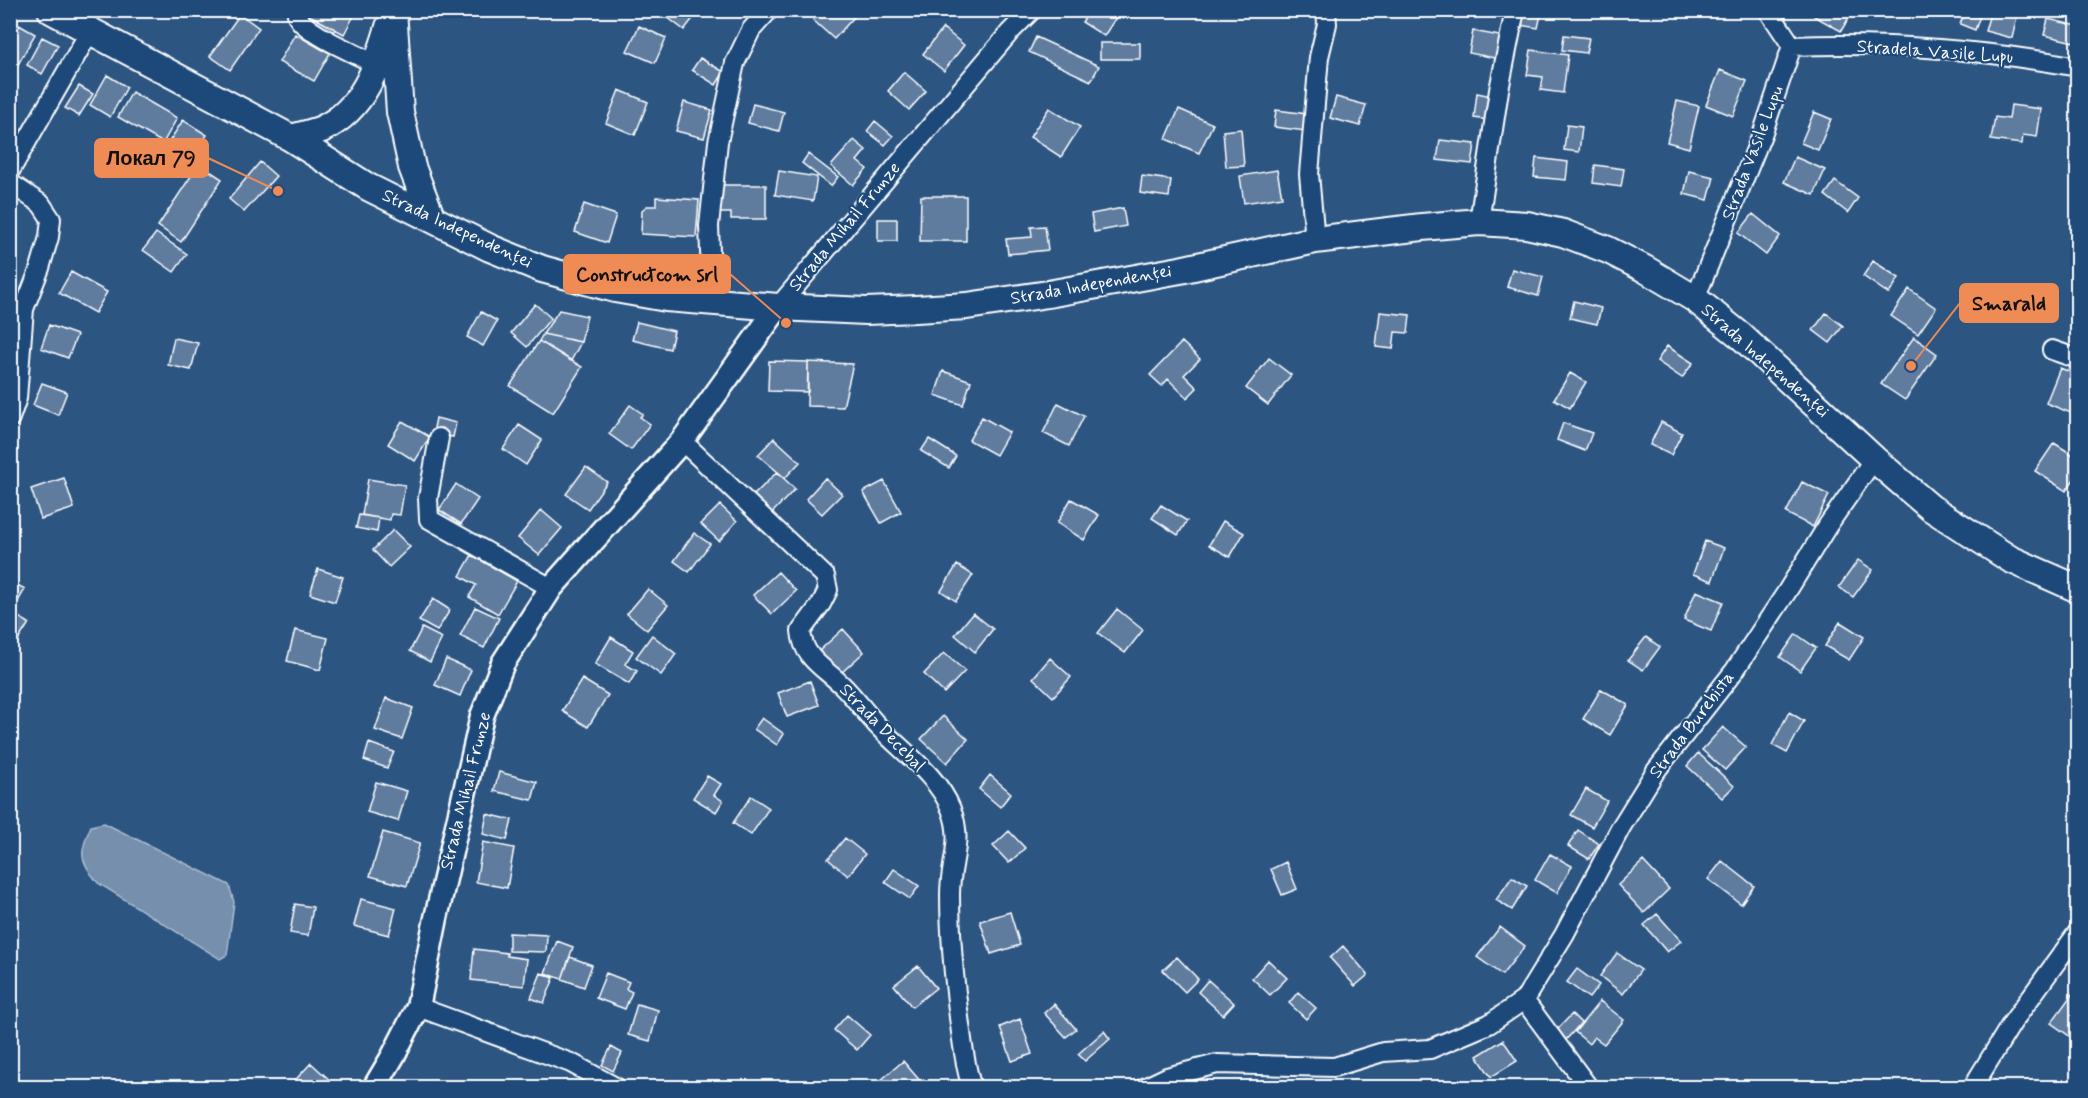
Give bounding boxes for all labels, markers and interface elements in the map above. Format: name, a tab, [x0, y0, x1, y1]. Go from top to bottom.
street label: Stradela Vasile Lupu	[1856, 35, 2014, 69]
street label: Strada Vasile Lupu	[1716, 82, 1790, 224]
callout: Локал 79	[95, 139, 208, 177]
text: Локал 79	[106, 146, 196, 173]
street label: Strada Mihail Frunze	[784, 157, 906, 297]
street label: Strada Independenței	[378, 184, 536, 274]
callout: Constructcom srl	[564, 255, 730, 293]
street label: Strada Independenței	[1009, 259, 1173, 311]
text: Constructcom srl	[576, 262, 718, 289]
callout: Smarald	[1960, 284, 2058, 322]
text: Smarald	[1972, 291, 2046, 318]
street label: Strada Independenței	[1696, 298, 1834, 424]
street label: Strada Burebista	[1644, 667, 1740, 783]
street label: Strada Decebal	[834, 678, 930, 778]
street label: Strada Mihail Frunze	[435, 709, 497, 873]

